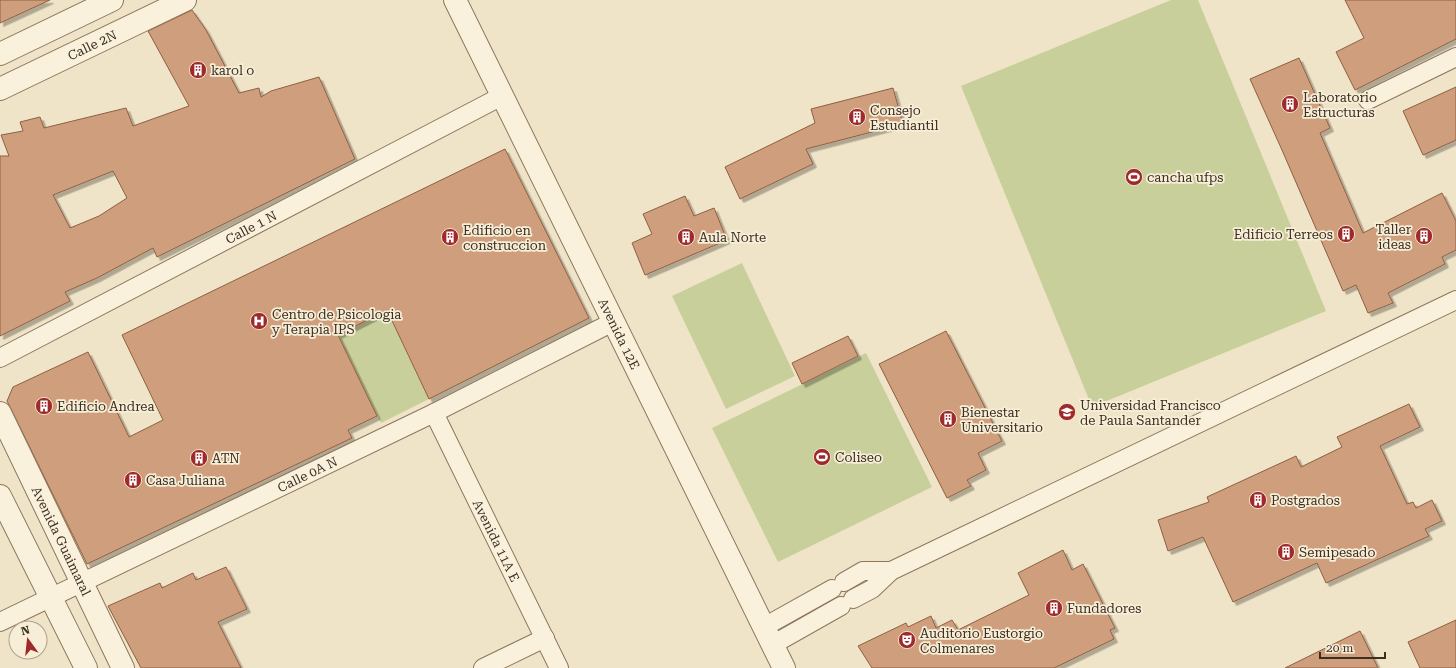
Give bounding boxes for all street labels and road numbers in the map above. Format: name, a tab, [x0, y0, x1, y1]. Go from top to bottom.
street label: Calle 2N	[65, 27, 119, 63]
street label: Calle 1 N	[223, 208, 279, 247]
street label: Avenida 12E	[595, 296, 643, 372]
street label: Calle 0A N	[275, 454, 340, 495]
street label: Avenida Guaimaral	[29, 484, 94, 598]
street label: Avenida 11A E	[470, 497, 523, 584]

